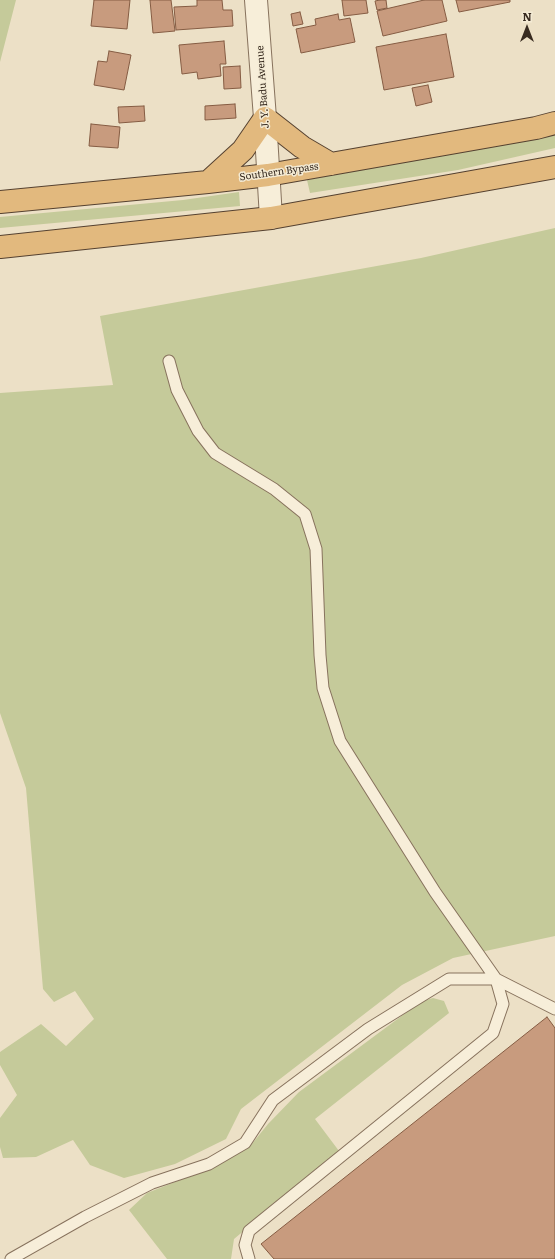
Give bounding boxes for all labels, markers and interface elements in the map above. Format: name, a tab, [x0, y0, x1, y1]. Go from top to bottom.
north arrow	[507, 8, 547, 48]
text: N	[522, 8, 532, 24]
street label: J. Y. Badu Avenue	[254, 45, 272, 129]
street label: Southern Bypass	[239, 161, 319, 183]

